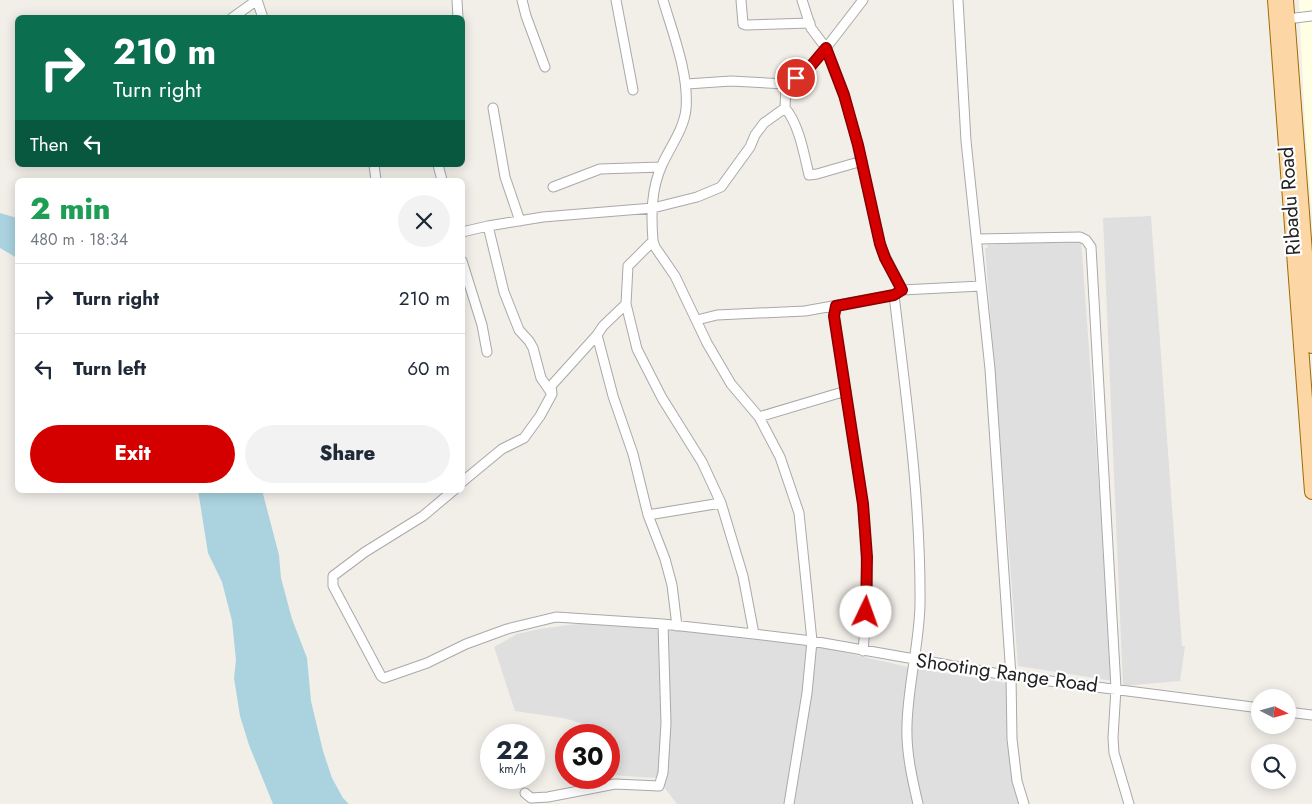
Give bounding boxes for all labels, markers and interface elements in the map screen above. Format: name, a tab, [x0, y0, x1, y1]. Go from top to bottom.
text: 210 m	[113, 27, 216, 77]
icon: right	[30, 35, 95, 100]
pin	[775, 57, 817, 99]
icon: arrive	[782, 64, 810, 92]
text: Turn right	[113, 73, 201, 105]
icon: left	[79, 130, 107, 158]
text: Then	[30, 131, 69, 158]
street label: Ribadu Road	[1272, 146, 1308, 256]
text: 2 min	[30, 187, 111, 230]
button: close	[398, 195, 450, 247]
text: 480 m · 18:34	[30, 228, 128, 251]
icon: right	[30, 285, 58, 313]
text: Turn right	[73, 285, 159, 312]
text: 210 m	[399, 285, 450, 312]
icon: left	[30, 355, 58, 383]
text: Turn left	[73, 355, 146, 382]
text: 60 m	[407, 355, 450, 382]
button: Exit	[30, 425, 235, 483]
button: Share	[245, 425, 450, 483]
position arrow	[839, 585, 891, 637]
street label: Shooting Range Road	[914, 646, 1100, 700]
north arrow	[1251, 689, 1296, 734]
map controls	[1251, 689, 1296, 789]
speed limit sign: 30	[555, 724, 620, 789]
text: 22	[496, 732, 529, 768]
button: search	[1251, 744, 1296, 789]
text: km/h	[499, 760, 526, 778]

